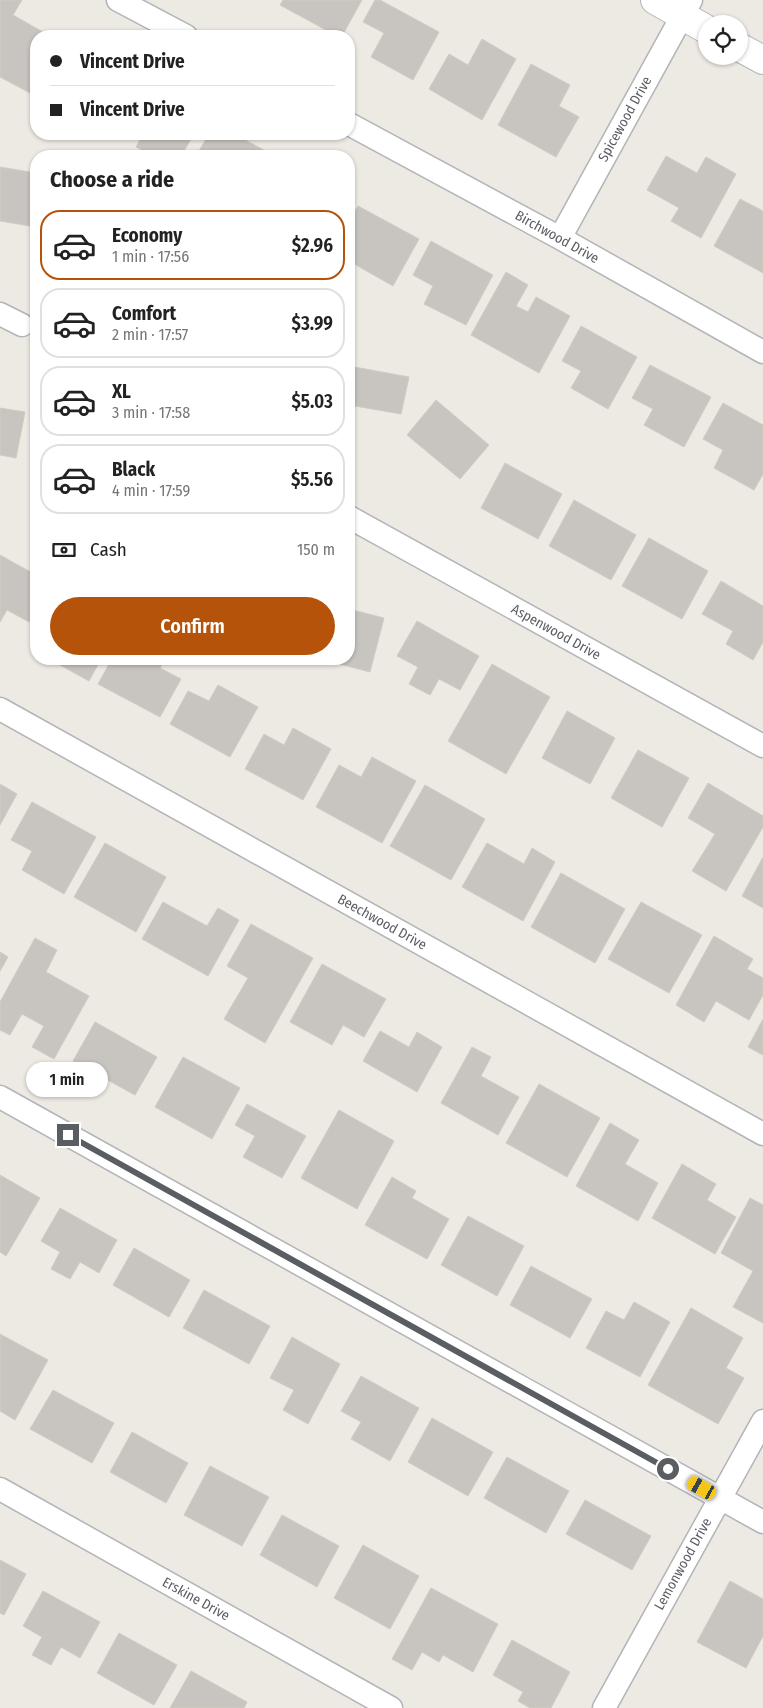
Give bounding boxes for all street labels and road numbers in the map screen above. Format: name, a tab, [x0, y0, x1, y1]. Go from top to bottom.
street label: Spicewood Drive	[595, 73, 655, 165]
street label: Birchwood Drive	[512, 207, 602, 267]
street label: Aspenwood Drive	[508, 600, 604, 664]
street label: Beechwood Drive	[334, 891, 430, 954]
street label: Lemonwood Drive	[651, 1515, 715, 1613]
street label: Erskine Drive	[159, 1574, 233, 1625]

